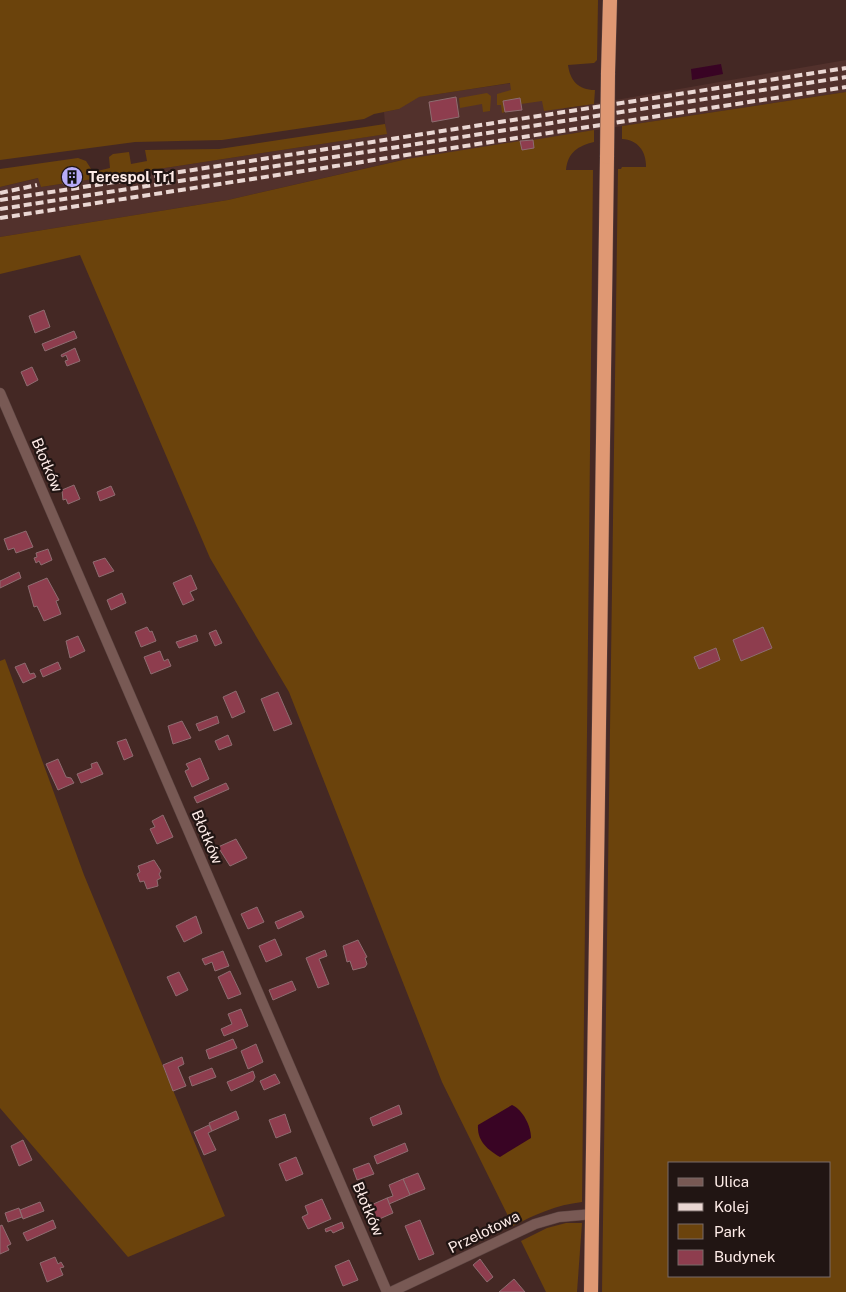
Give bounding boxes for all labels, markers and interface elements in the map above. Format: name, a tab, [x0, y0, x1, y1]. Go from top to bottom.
building icon: Terespol Tr1	[60, 165, 84, 189]
place label: Terespol Tr1	[88, 168, 175, 185]
street label: Błotków	[28, 435, 67, 495]
street label: Błotków	[188, 807, 227, 867]
legend	[668, 1162, 831, 1277]
text: Ulica	[714, 1173, 749, 1190]
street label: Błotków	[349, 1179, 388, 1239]
text: Kolej	[714, 1198, 749, 1215]
street label: Przelotowa	[445, 1207, 522, 1256]
text: Park	[714, 1223, 746, 1240]
text: Budynek	[714, 1248, 775, 1265]

